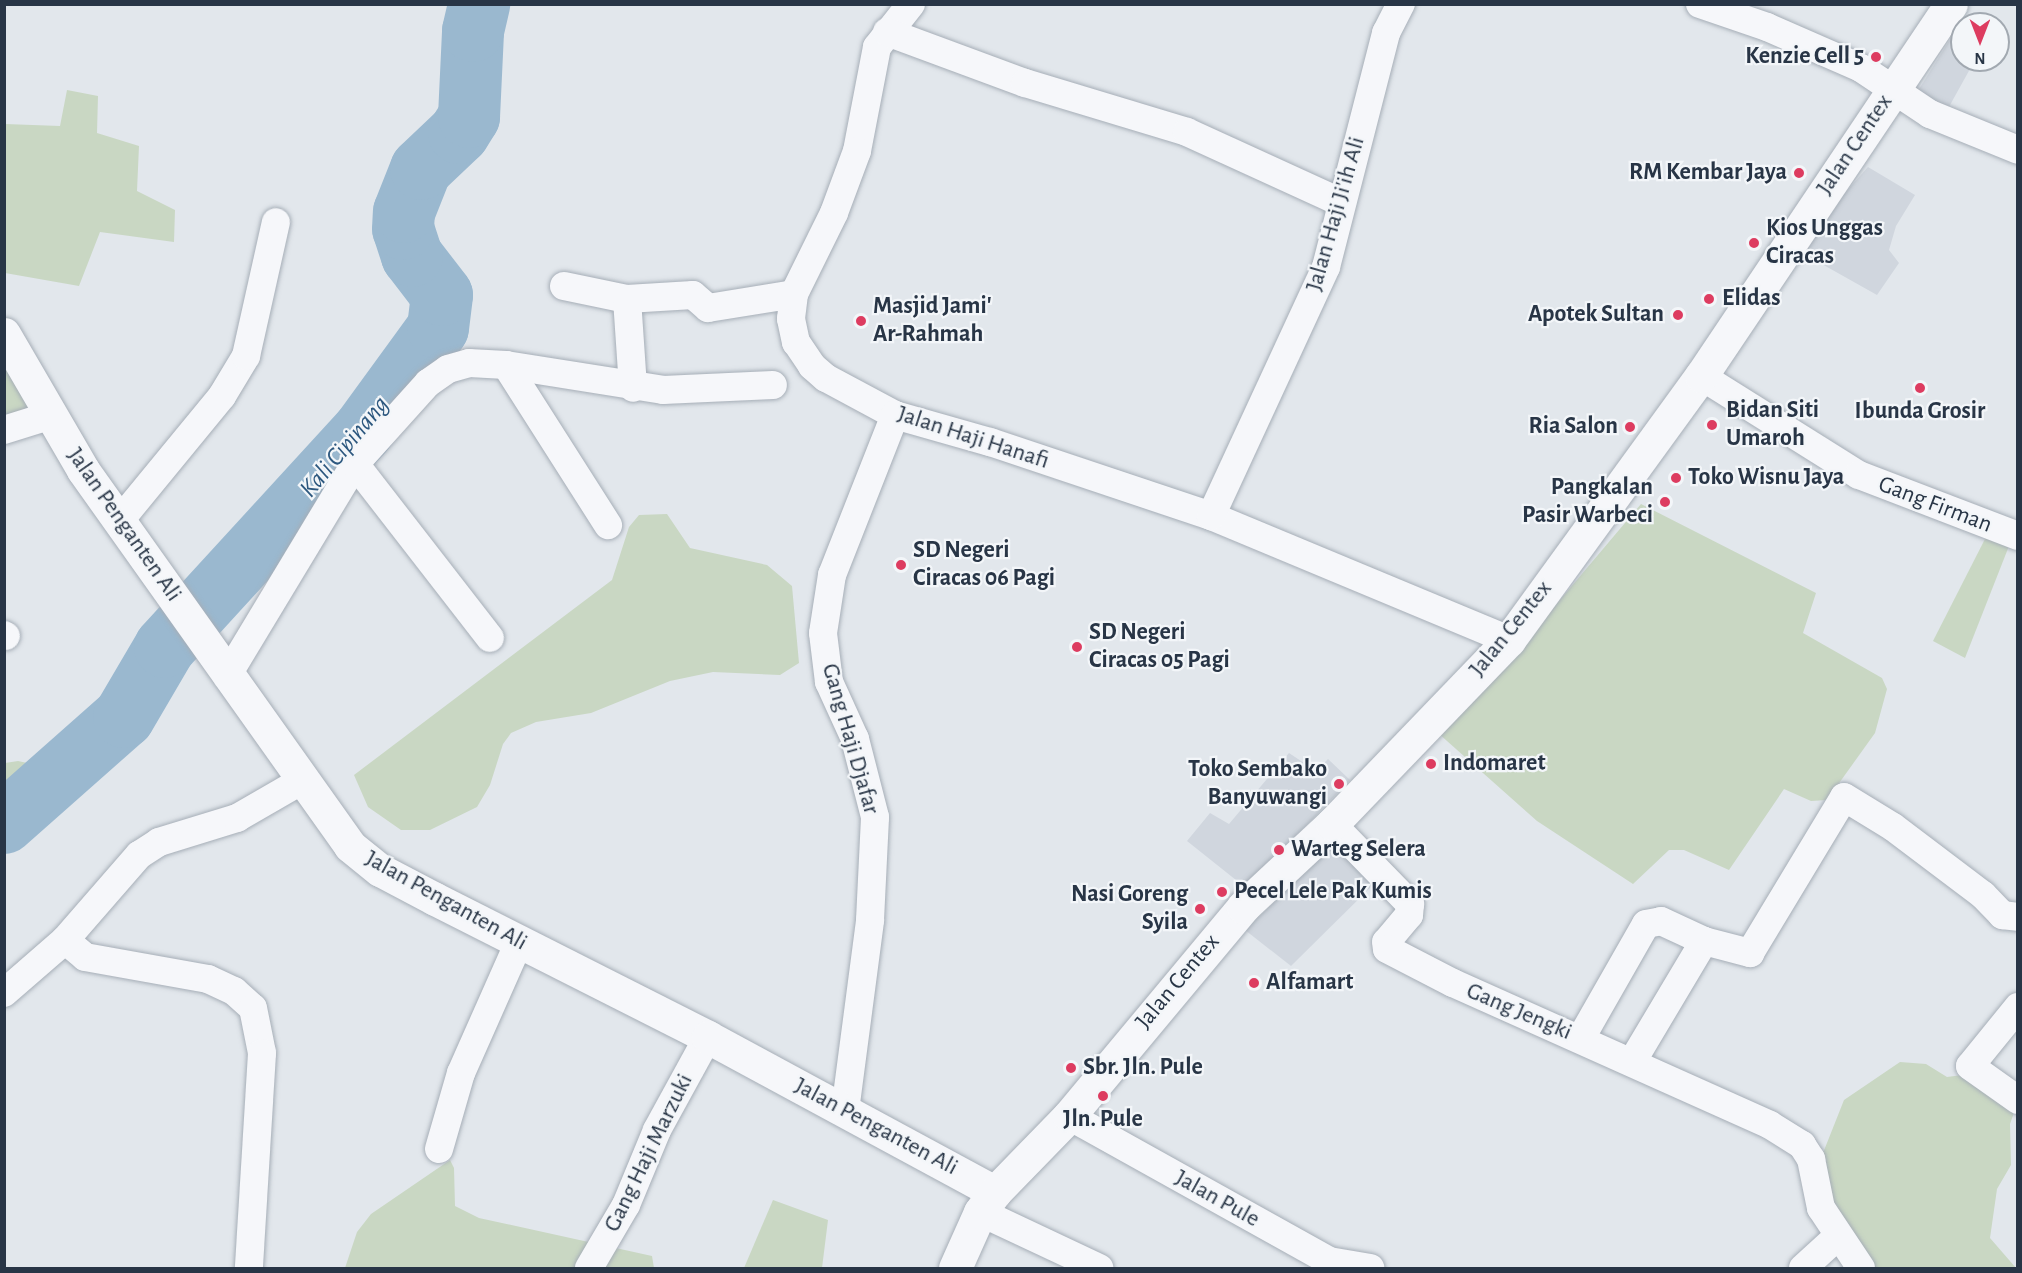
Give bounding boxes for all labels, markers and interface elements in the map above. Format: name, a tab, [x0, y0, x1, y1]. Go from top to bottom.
north arrow	[1950, 12, 2010, 72]
place label: Kenzie Cell 5	[1745, 43, 1864, 71]
marker: Kenzie Cell 5	[1869, 50, 1883, 64]
text: N	[1974, 50, 1986, 66]
street label: Jalan Centex	[1811, 89, 1899, 201]
street label: Jalan Haji Ji'ih Ali	[1300, 133, 1372, 295]
place label: RM Kembar Jaya	[1629, 159, 1787, 187]
marker: RM Kembar Jaya	[1792, 166, 1806, 180]
place label: Kios Unggas Ciracas	[1766, 215, 1883, 271]
marker: Kios Unggas Ciracas	[1747, 236, 1761, 250]
place label: Elidas	[1722, 285, 1780, 313]
marker: Elidas	[1700, 290, 1718, 308]
place label: Masjid Jami' Ar-Rahmah	[873, 293, 992, 349]
place label: Apotek Sultan	[1528, 301, 1664, 329]
marker: Apotek Sultan	[1669, 306, 1687, 324]
marker: Masjid Jami' Ar-Rahmah	[854, 314, 868, 328]
marker: Ibunda Grosir	[1913, 381, 1927, 395]
water label: Kali Cipinang	[293, 390, 397, 504]
place label: Bidan Siti Umaroh	[1726, 397, 1819, 453]
place label: Ibunda Grosir	[1855, 398, 1985, 426]
street label: Jalan Haji Hanafi	[894, 400, 1052, 476]
place label: Ria Salon	[1529, 413, 1618, 441]
marker: Bidan Siti Umaroh	[1703, 416, 1721, 434]
marker: Ria Salon	[1623, 420, 1637, 434]
street label: Jalan Penganten Ali	[60, 443, 188, 607]
place label: Toko Wisnu Jaya	[1688, 464, 1844, 492]
street label: Gang Firman	[1874, 470, 1996, 540]
marker: Toko Wisnu Jaya	[1669, 471, 1683, 485]
place label: Pangkalan Pasir Warbeci	[1522, 474, 1653, 530]
marker: Pangkalan Pasir Warbeci	[1658, 495, 1672, 509]
place label: SD Negeri Ciracas 06 Pagi	[913, 537, 1055, 593]
marker: SD Negeri Ciracas 06 Pagi	[894, 558, 908, 572]
street label: Jalan Centex	[1463, 575, 1559, 683]
place label: SD Negeri Ciracas 05 Pagi	[1089, 619, 1230, 675]
marker: SD Negeri Ciracas 05 Pagi	[1070, 640, 1084, 654]
street label: Gang Haji Djafar	[815, 660, 885, 818]
place label: Indomaret	[1443, 750, 1546, 778]
place label: Toko Sembako Banyuwangi	[1188, 756, 1327, 812]
marker: Indomaret	[1424, 757, 1438, 771]
marker: Toko Sembako Banyuwangi	[1332, 777, 1346, 791]
place label: Warteg Selera	[1291, 836, 1426, 864]
marker: Warteg Selera	[1272, 843, 1286, 857]
street label: Jalan Penganten Ali	[360, 845, 532, 957]
place label: Pecel Lele Pak Kumis	[1234, 878, 1432, 906]
place label: Nasi Goreng Syila	[1071, 881, 1188, 937]
marker: Pecel Lele Pak Kumis	[1215, 885, 1229, 899]
marker: Nasi Goreng Syila	[1193, 902, 1207, 916]
street label: Jalan Centex	[1130, 929, 1226, 1035]
place label: Alfamart	[1266, 969, 1353, 997]
marker: Alfamart	[1247, 976, 1261, 990]
street label: Gang Jengki	[1462, 977, 1576, 1047]
place label: Sbr. Jln. Pule	[1083, 1054, 1203, 1082]
marker: Sbr. Jln. Pule	[1064, 1061, 1078, 1075]
street label: Gang Haji Marzuki	[598, 1069, 700, 1237]
street label: Jalan Penganten Ali	[789, 1072, 963, 1182]
marker: Jln. Pule	[1096, 1089, 1110, 1103]
place label: Jln. Pule	[1063, 1106, 1143, 1134]
street label: Jalan Pule	[1170, 1164, 1264, 1234]

